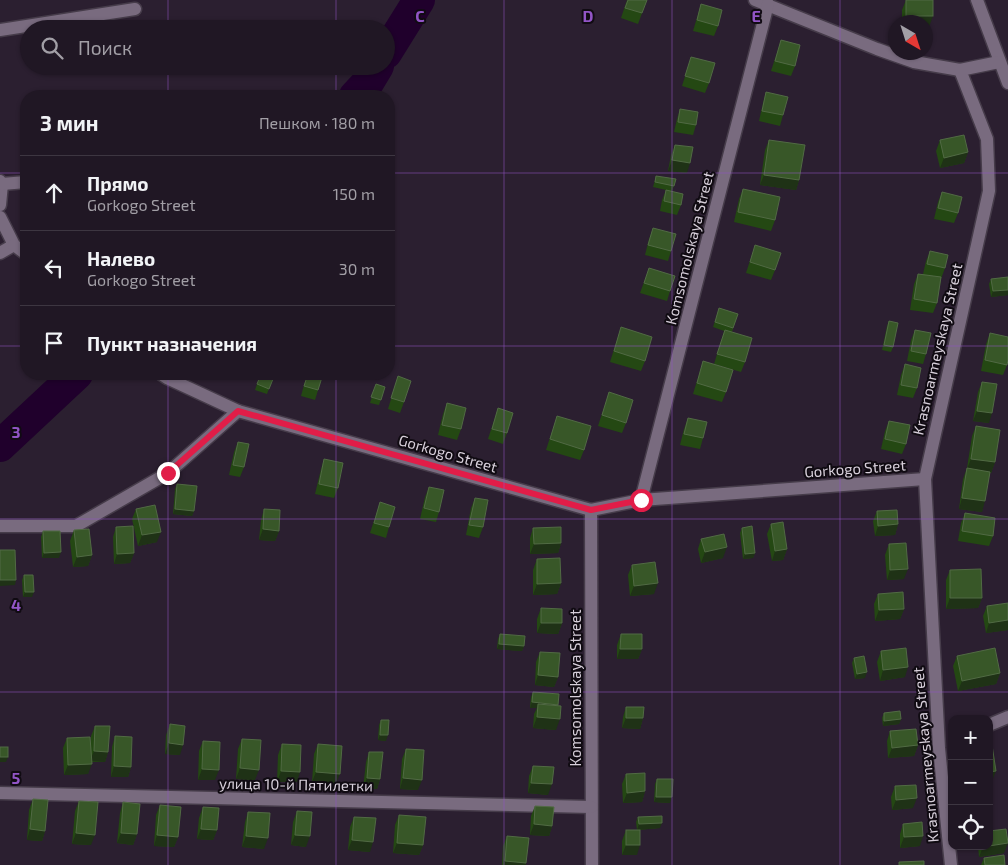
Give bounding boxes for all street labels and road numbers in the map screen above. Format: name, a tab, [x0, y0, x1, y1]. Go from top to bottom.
street label: Komsomolskaya Street	[661, 169, 717, 326]
street label: Krasnoarmeyskaya Street	[908, 261, 966, 437]
street label: Gorkogo Street	[397, 430, 500, 476]
street label: Gorkogo Street	[804, 455, 907, 481]
street label: Komsomolskaya Street	[566, 609, 584, 767]
street label: Krasnoarmeyskaya Street	[908, 666, 942, 843]
street label: улица 10-й Пятилетки	[219, 774, 373, 795]

